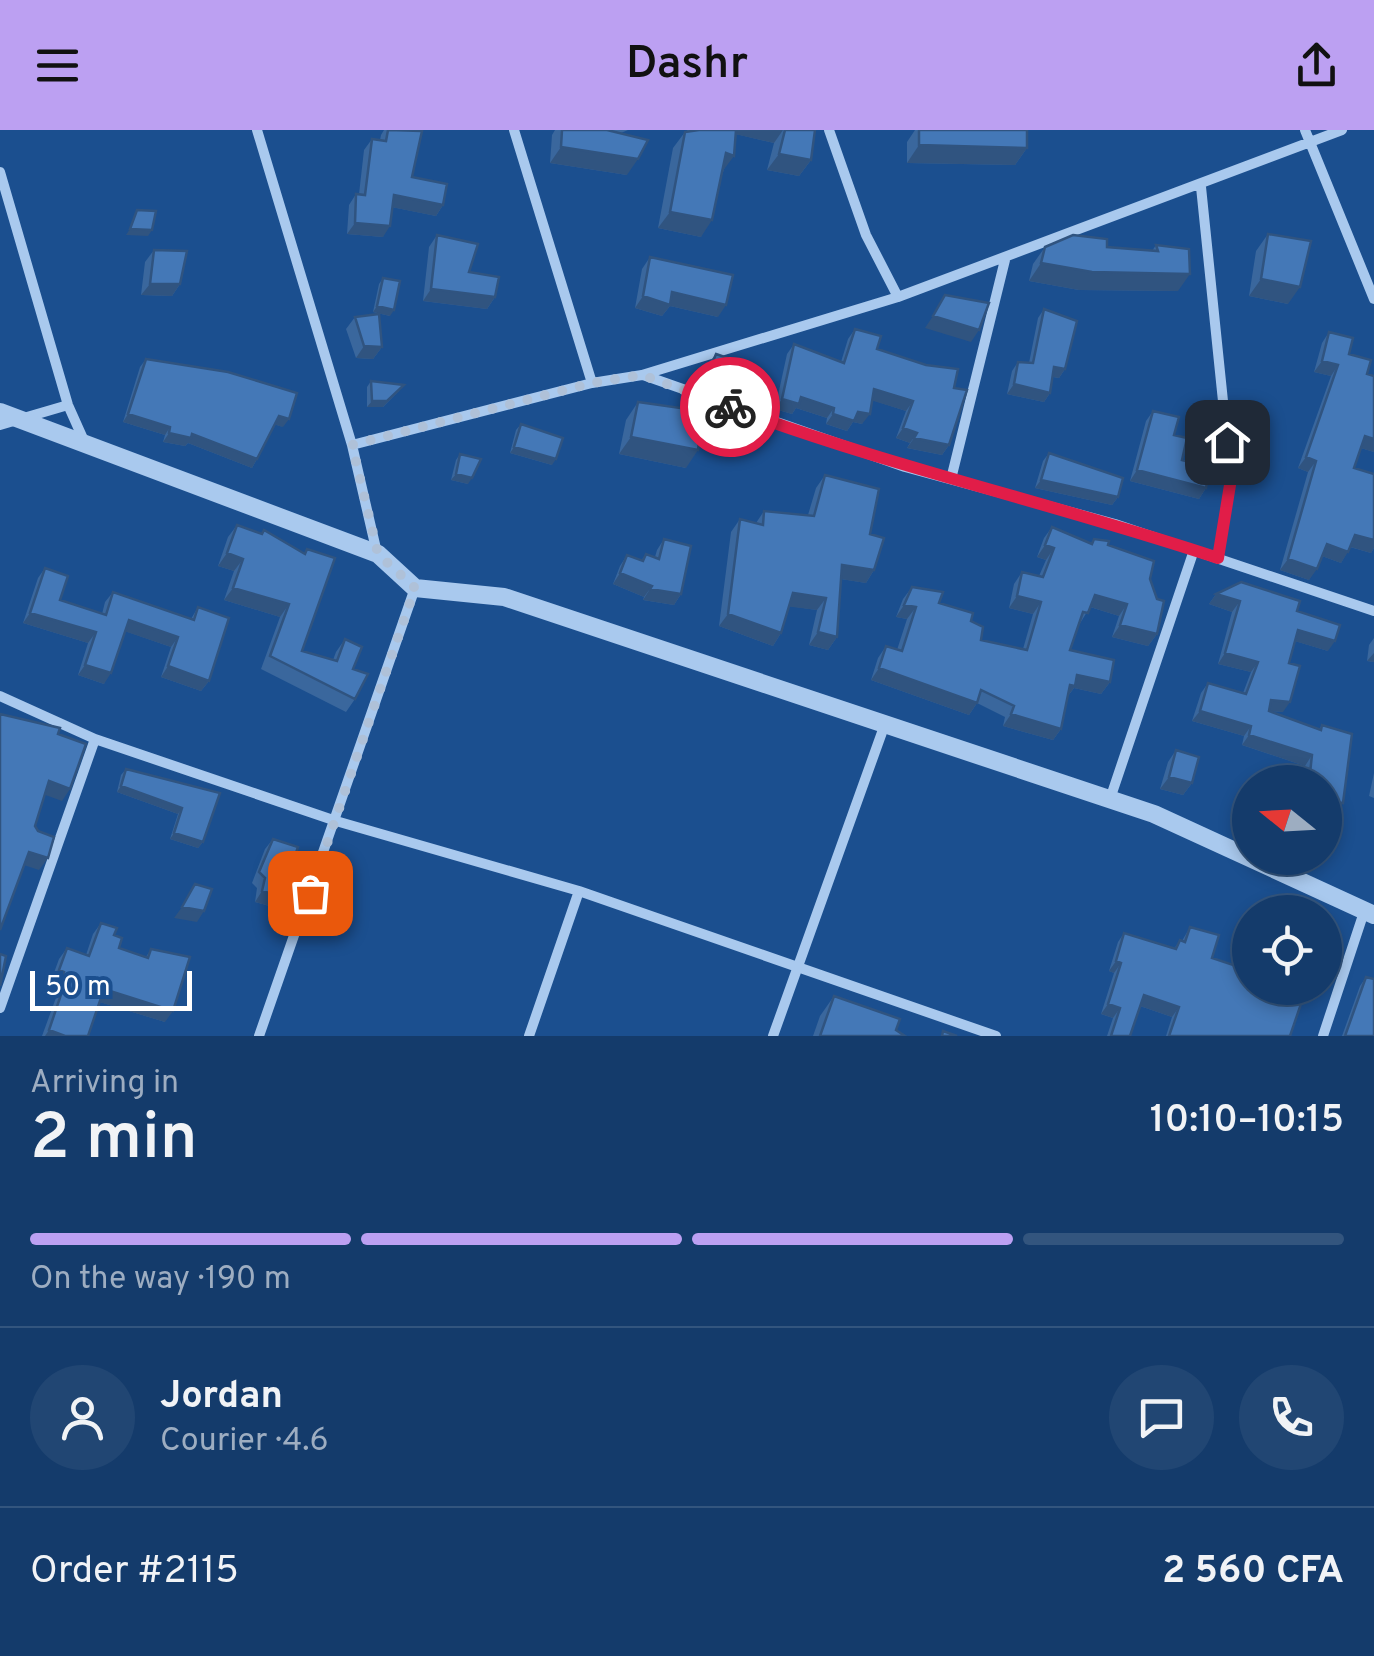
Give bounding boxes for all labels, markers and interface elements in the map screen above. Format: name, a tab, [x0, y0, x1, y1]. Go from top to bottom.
text: Dashr	[626, 37, 748, 94]
icon: menu	[30, 38, 85, 93]
icon: share	[1289, 38, 1344, 93]
courier	[680, 357, 780, 457]
icon: bike	[703, 380, 758, 435]
pin	[1185, 400, 1270, 485]
icon: home	[1200, 415, 1255, 470]
north arrow	[1232, 765, 1342, 875]
map controls	[1232, 765, 1342, 1005]
pin	[268, 851, 353, 936]
icon: bag	[283, 866, 338, 921]
button: locate	[1232, 895, 1342, 1005]
scale bar	[30, 966, 192, 1010]
text: 50 m	[45, 970, 111, 1006]
text: Arriving in	[30, 1064, 179, 1104]
text: 10:10–10:15	[1150, 1097, 1344, 1146]
text: 2 min	[30, 1100, 198, 1182]
text: On the way · 190 m	[30, 1260, 291, 1300]
button: person	[30, 1365, 135, 1470]
button: chat	[1109, 1365, 1214, 1470]
button: phone	[1239, 1365, 1344, 1470]
text: Jordan	[160, 1373, 283, 1422]
text: Courier · 4.6	[160, 1422, 329, 1462]
text: Order #2115	[30, 1548, 239, 1597]
text: 2 560 CFA	[1162, 1548, 1344, 1597]

